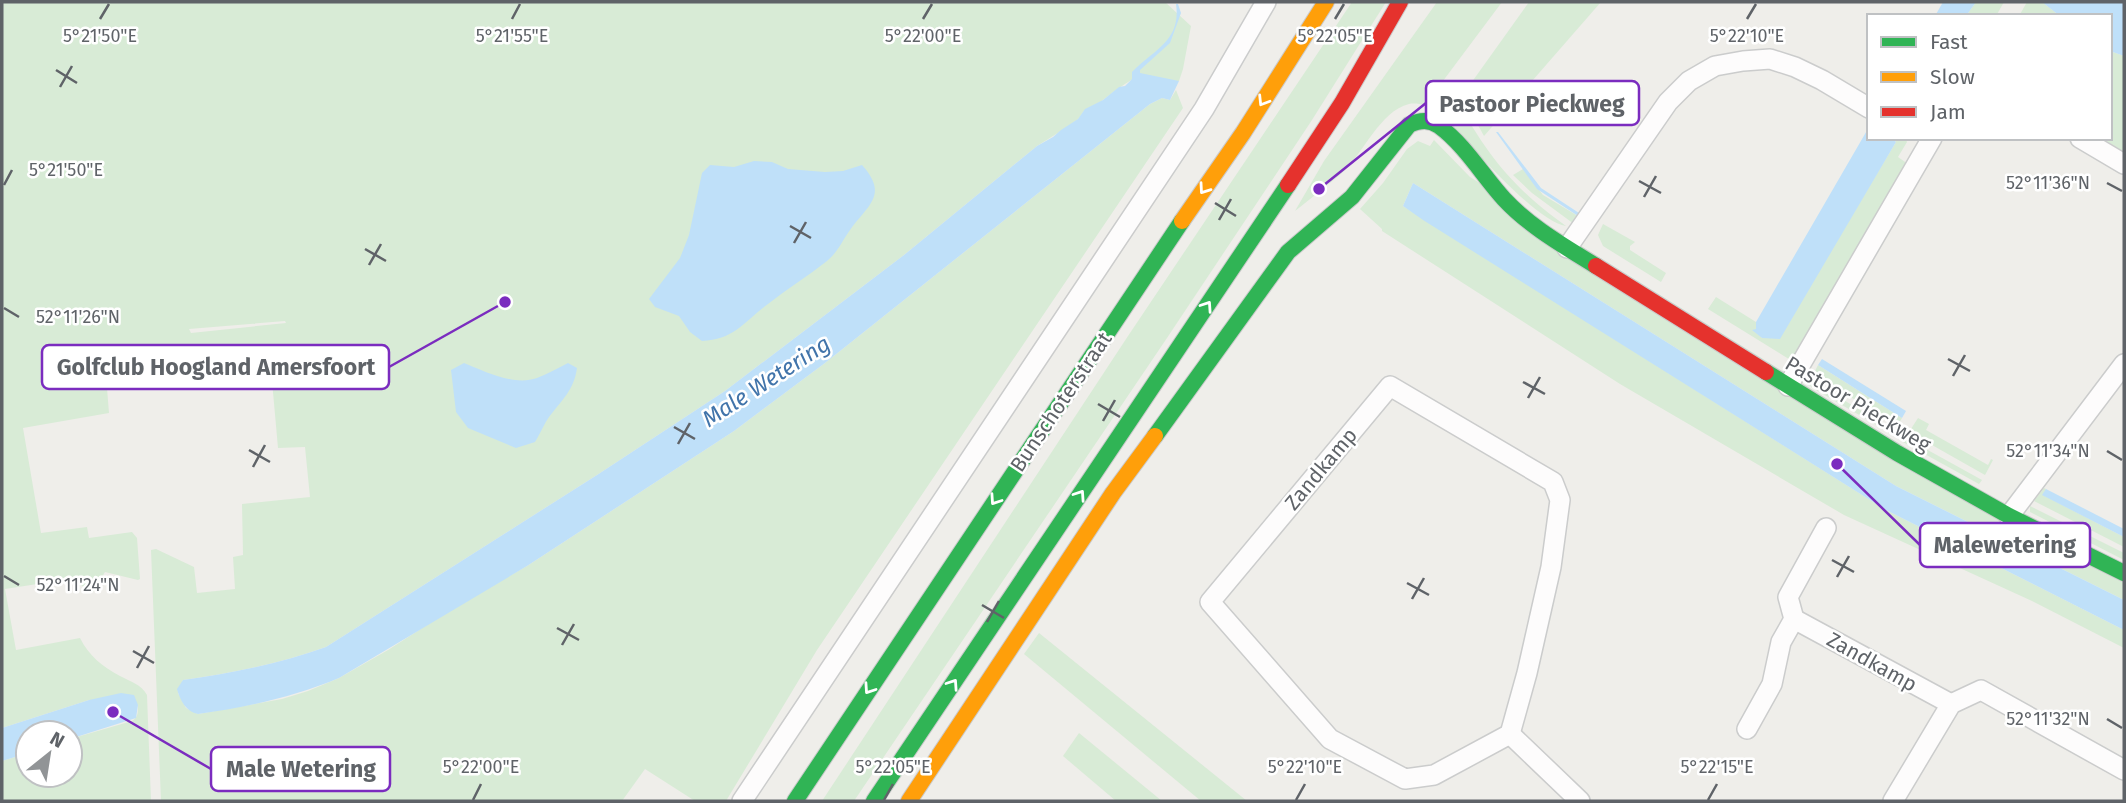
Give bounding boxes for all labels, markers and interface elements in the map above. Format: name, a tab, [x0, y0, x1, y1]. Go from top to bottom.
legend	[1867, 14, 2112, 140]
text: 5°21'50"E	[63, 25, 137, 47]
text: 5°21'55"E	[476, 25, 548, 47]
text: 5°22'00"E	[885, 25, 961, 47]
text: 5°22'05"E	[1297, 25, 1373, 47]
text: 5°22'10"E	[1710, 25, 1784, 47]
text: Fast	[1930, 29, 1968, 55]
text: Slow	[1930, 64, 1975, 90]
callout: Pastoor Pieckweg	[1426, 81, 1639, 125]
text: Pastoor Pieckweg	[1439, 90, 1625, 118]
one-way arrow	[1259, 94, 1272, 107]
text: Jam	[1930, 99, 1966, 125]
text: 5°21'50"E	[29, 159, 103, 181]
text: 52°11'36"N	[2006, 172, 2090, 194]
one-way arrow	[1200, 181, 1212, 194]
one-way arrow	[1199, 301, 1211, 314]
text: 52°11'26"N	[36, 306, 120, 328]
street label: Bunschoterstraat	[1005, 327, 1118, 477]
water label: Male Wetering	[697, 329, 835, 433]
callout: Golfclub Hoogland Amersfoort	[42, 345, 389, 389]
street label: Pastoor Pieckweg	[1780, 350, 1936, 458]
text: Golfclub Hoogland Amersfoort	[57, 353, 376, 381]
street label: Zandkamp	[1279, 423, 1363, 515]
text: 52°11'34"N	[2006, 440, 2090, 462]
one-way arrow	[1072, 490, 1084, 503]
one-way arrow	[991, 492, 1004, 505]
callout: Malewetering	[1920, 523, 2090, 567]
text: Malewetering	[1934, 531, 2077, 559]
text: 52°11'24"N	[37, 574, 119, 596]
street label: Zandkamp	[1822, 627, 1922, 697]
one-way arrow	[945, 678, 958, 691]
one-way arrow	[865, 682, 878, 695]
text: 52°11'32"N	[2006, 708, 2090, 730]
north arrow	[14, 719, 84, 789]
text: N	[46, 727, 68, 753]
callout: Male Wetering	[211, 747, 390, 791]
text: Male Wetering	[226, 755, 376, 783]
text: 5°22'00"E	[443, 756, 519, 778]
text: 5°22'05"E	[855, 756, 931, 778]
text: 5°22'10"E	[1268, 756, 1342, 778]
text: 5°22'15"E	[1680, 756, 1754, 778]

